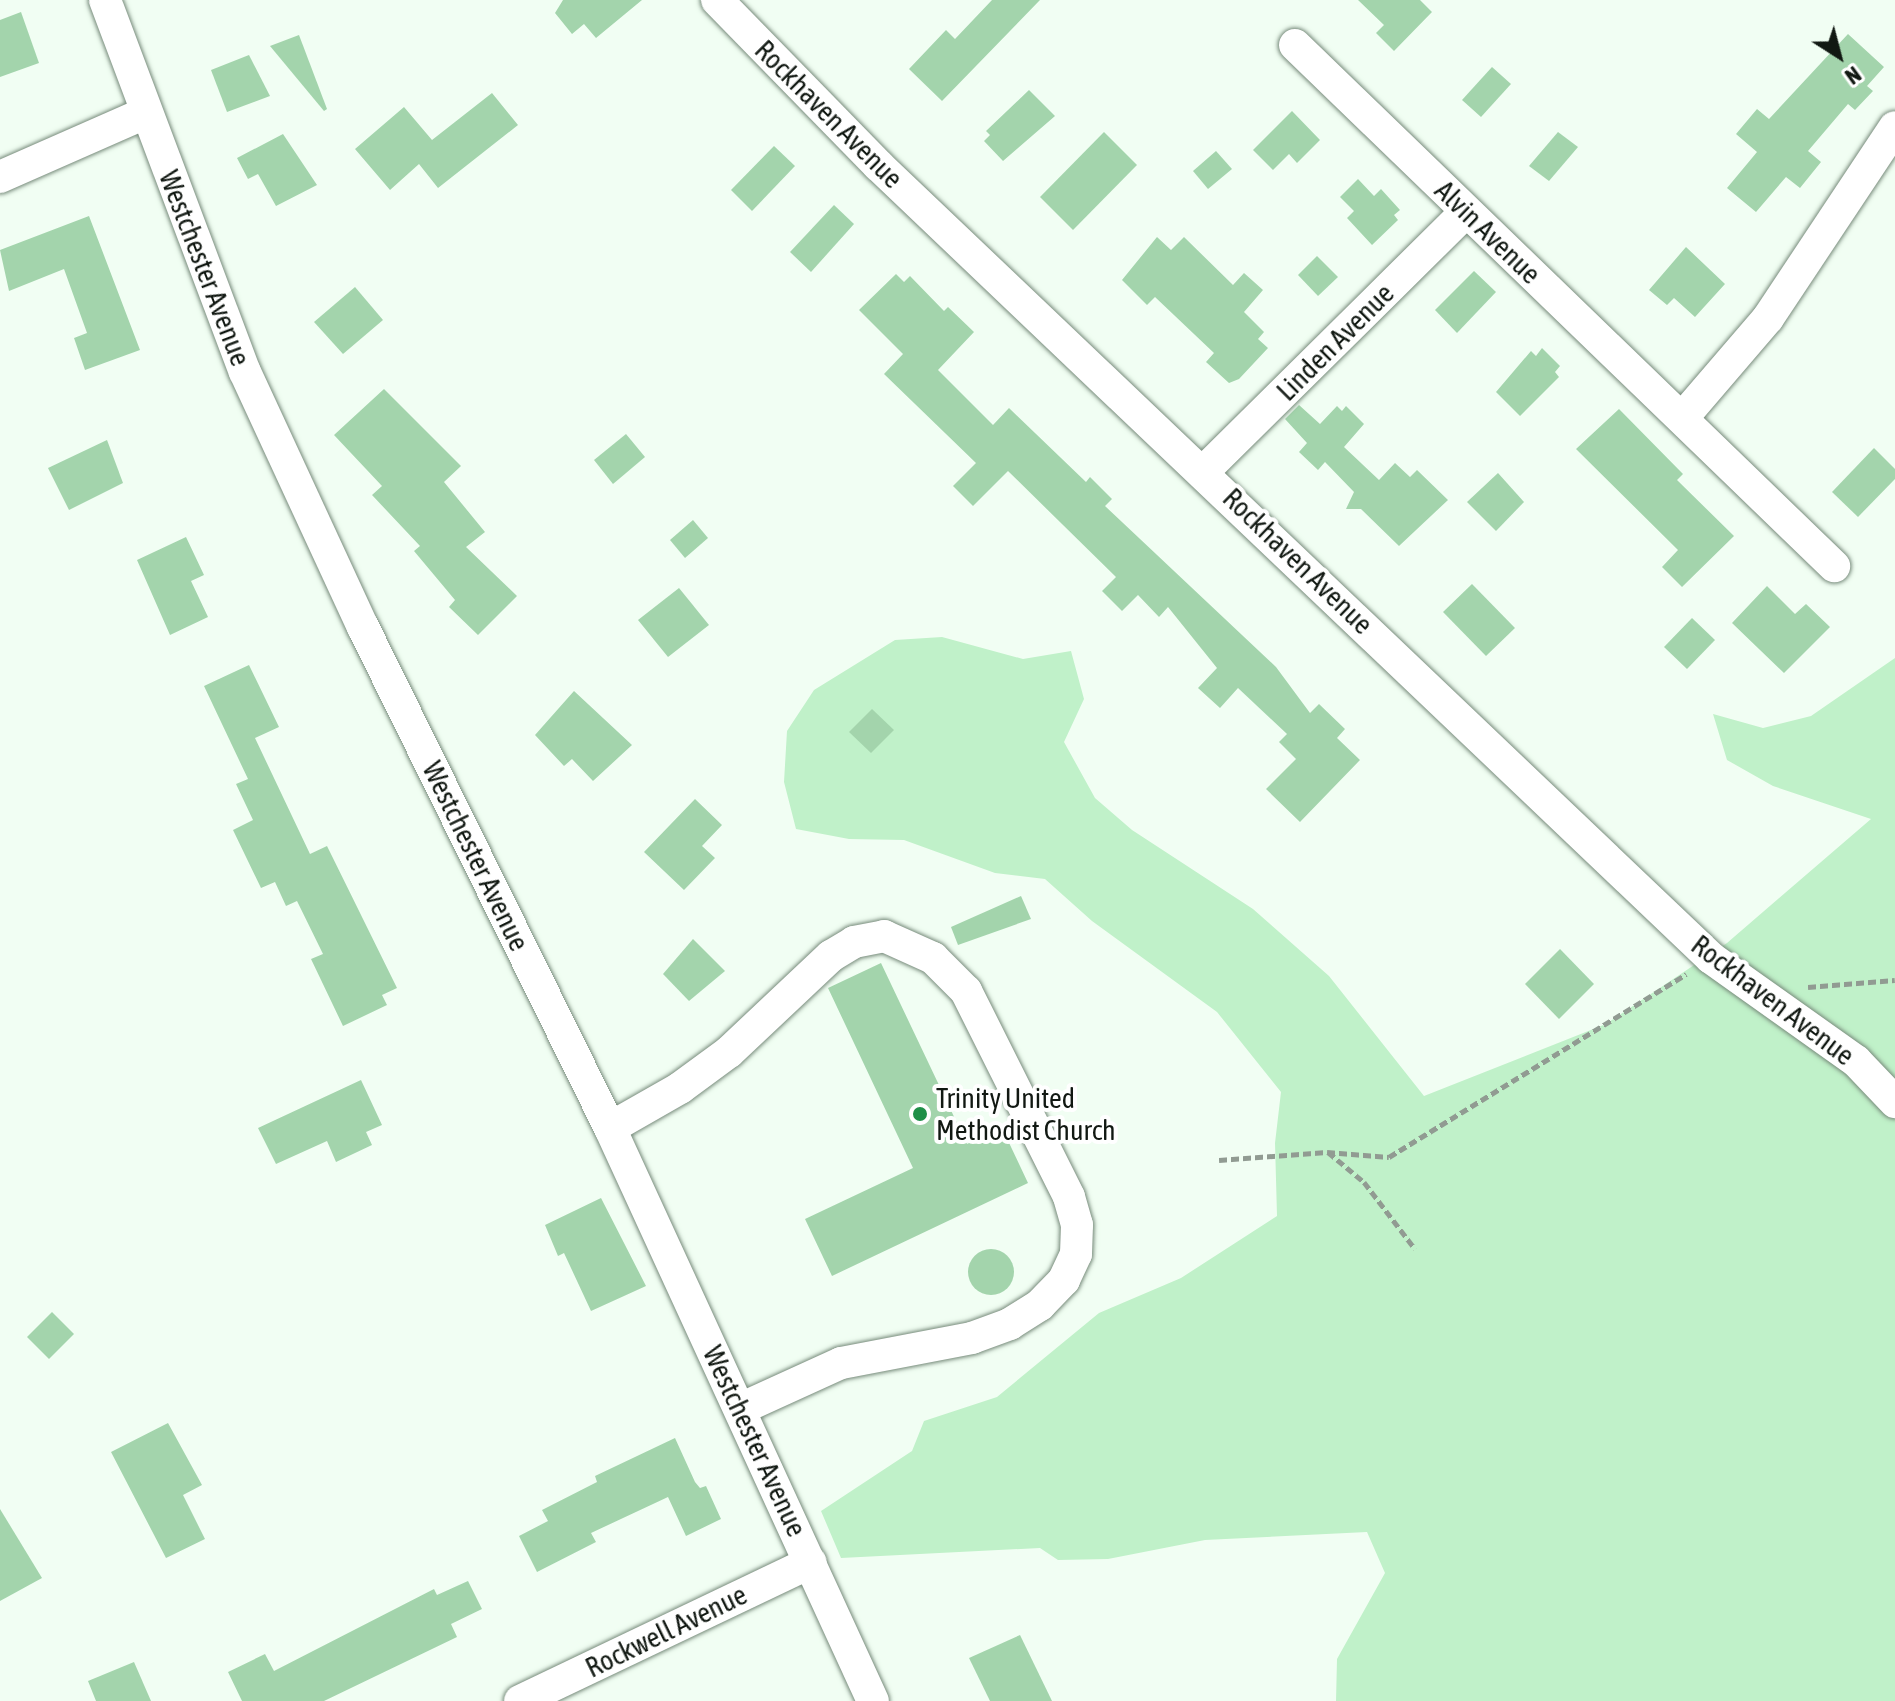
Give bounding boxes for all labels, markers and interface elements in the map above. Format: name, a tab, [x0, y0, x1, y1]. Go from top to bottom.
north arrow	[1799, 16, 1879, 96]
street label: Rockhaven Avenue	[748, 33, 910, 195]
text: N	[1840, 61, 1866, 90]
street label: Westchester Avenue	[152, 166, 258, 370]
street label: Alvin Avenue	[1428, 173, 1548, 291]
street label: Linden Avenue	[1269, 276, 1401, 408]
street label: Rockhaven Avenue	[1216, 481, 1380, 641]
street label: Westchester Avenue	[416, 756, 536, 956]
street label: Rockhaven Avenue	[1685, 928, 1861, 1072]
place label: Trinity United Methodist Church	[936, 1081, 1116, 1147]
marker: Trinity United Methodist Church	[911, 1105, 929, 1123]
street label: Westchester Avenue	[696, 1340, 814, 1542]
street label: Rockwell Avenue	[580, 1578, 752, 1684]

